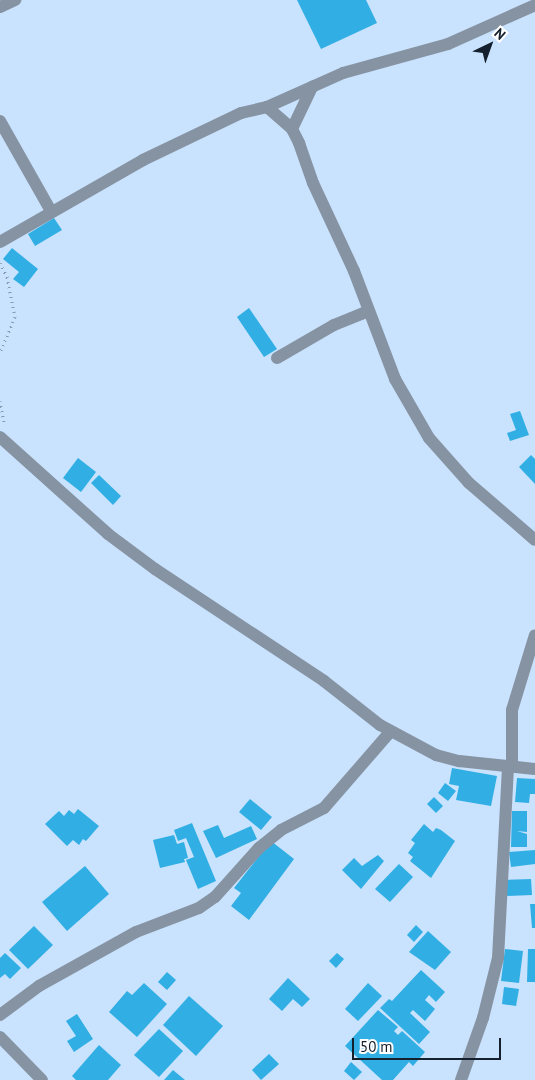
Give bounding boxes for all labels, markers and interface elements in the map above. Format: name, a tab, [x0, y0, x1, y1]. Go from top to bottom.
north arrow	[465, 20, 515, 70]
text: N	[491, 24, 509, 44]
scale bar	[355, 1028, 504, 1060]
text: 50 m	[360, 1037, 393, 1056]

